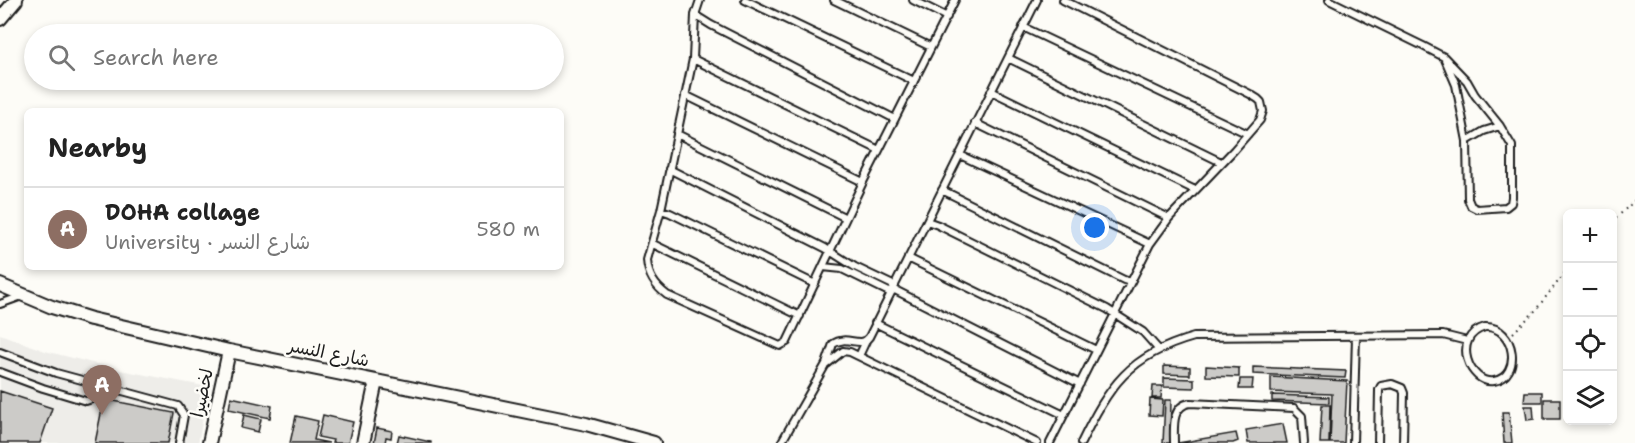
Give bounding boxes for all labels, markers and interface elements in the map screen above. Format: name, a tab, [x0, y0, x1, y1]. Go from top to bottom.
search box	[24, 24, 564, 90]
icon: search	[45, 41, 78, 74]
text: Search here	[93, 43, 219, 72]
text: Nearby	[48, 130, 147, 165]
text: DOHA collage	[105, 198, 260, 227]
map controls	[1563, 209, 1617, 425]
button: +	[1563, 209, 1617, 263]
your location	[1080, 213, 1109, 242]
text: A	[60, 216, 75, 242]
text: 580 m	[477, 216, 540, 242]
text: University · شارع النسر	[105, 229, 310, 255]
button: −	[1563, 263, 1617, 317]
button: locate	[1563, 317, 1617, 371]
street label: شارع النسر	[285, 333, 371, 373]
pin: A	[82, 366, 122, 415]
street label: لخضيرا	[185, 366, 219, 420]
button: layers	[1563, 371, 1617, 425]

